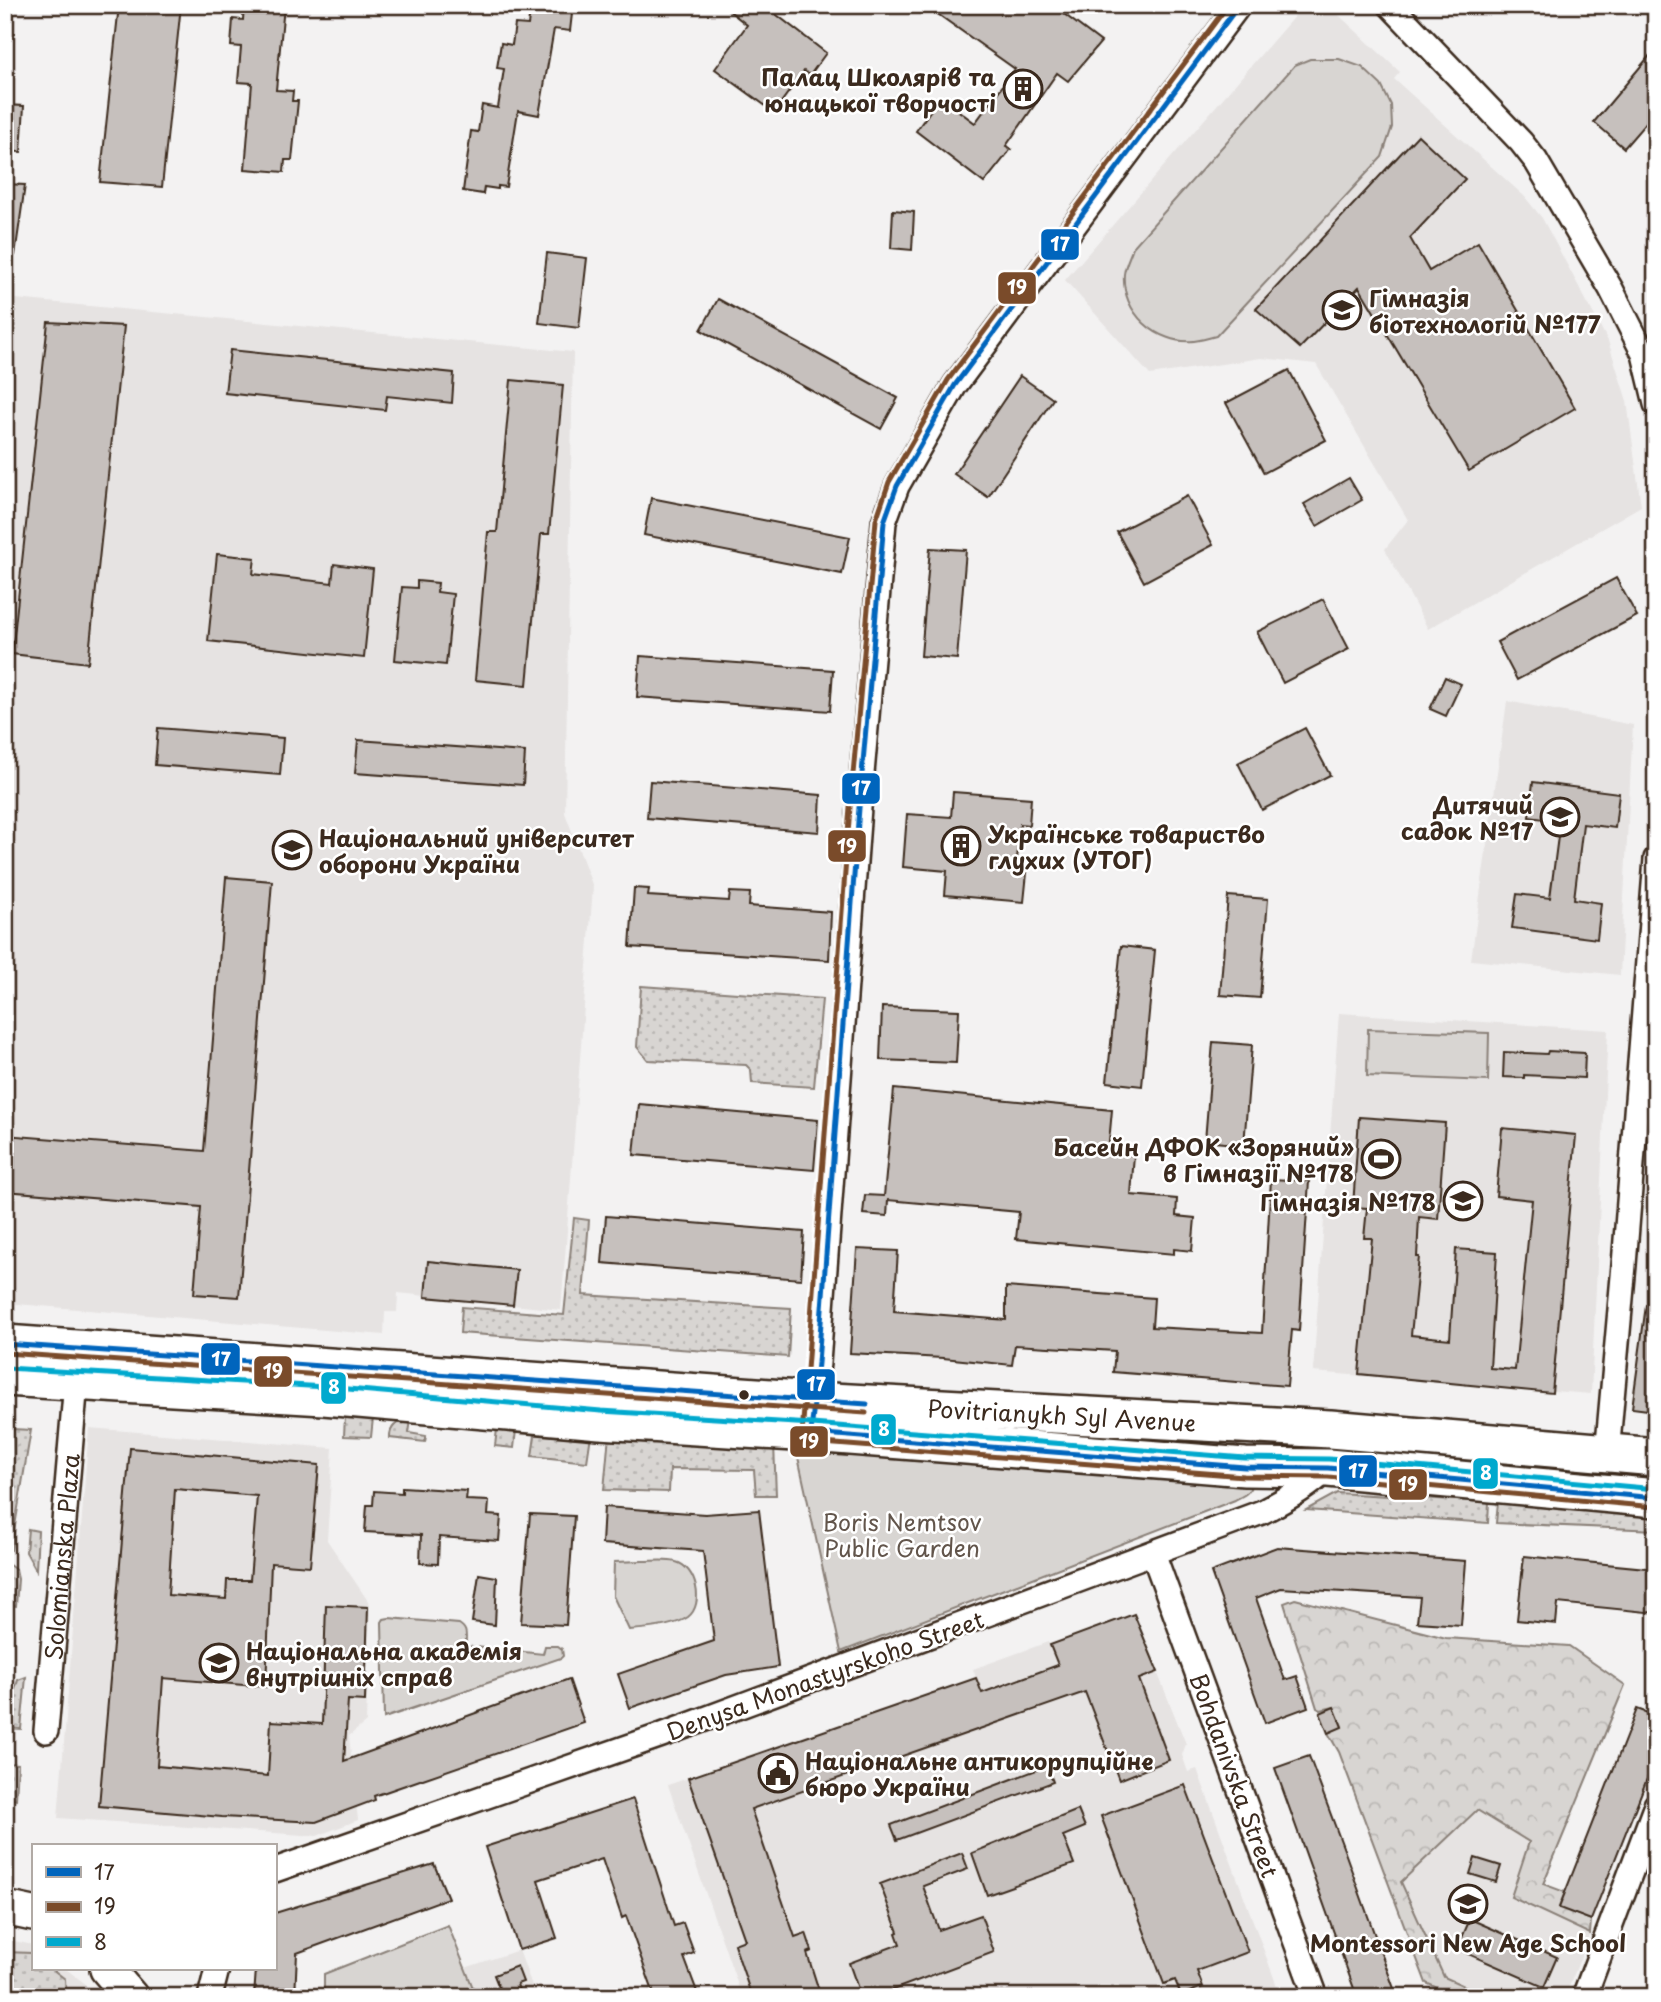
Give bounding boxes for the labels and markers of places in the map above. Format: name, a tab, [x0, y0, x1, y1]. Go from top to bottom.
place label: Палац Школярів та юнацької творчості	[761, 59, 996, 120]
building icon: Палац Школярів та юнацької творчості	[1002, 68, 1044, 110]
place label: Гімназія біотехнологій №177	[1369, 280, 1601, 341]
school or university icon: Гімназія біотехнологій №177	[1321, 289, 1363, 331]
place label: Дитячий садок №17	[1401, 787, 1534, 848]
school or university icon: Дитячий садок №17	[1539, 796, 1581, 838]
place label: Українське товариство глухих (УТОГ)	[987, 816, 1265, 877]
place label: Національний університет оборони України	[319, 820, 634, 881]
building icon: Українське товариство глухих (УТОГ)	[940, 825, 982, 867]
school or university icon: Національний університет оборони України	[271, 829, 313, 871]
place label: Басейн ДФОК «Зоряний» в Гімназії №178	[1053, 1129, 1354, 1190]
sports icon: Басейн ДФОК «Зоряний» в Гімназії №178	[1360, 1138, 1402, 1180]
school or university icon: Гімназія №178	[1442, 1180, 1484, 1222]
place label: Гімназія №178	[1260, 1184, 1436, 1219]
unlabelled marker	[737, 1388, 751, 1402]
place label: Національна академія внутрішніх справ	[246, 1633, 522, 1694]
school or university icon: Національна академія внутрішніх справ	[198, 1642, 240, 1684]
place label: Національне антикорупційне бюро України	[805, 1743, 1154, 1804]
public building icon: Національне антикорупційне бюро України	[757, 1752, 799, 1794]
school or university icon: Montessori New Age School	[1447, 1883, 1489, 1925]
place label: Montessori New Age School	[1310, 1925, 1626, 1960]

